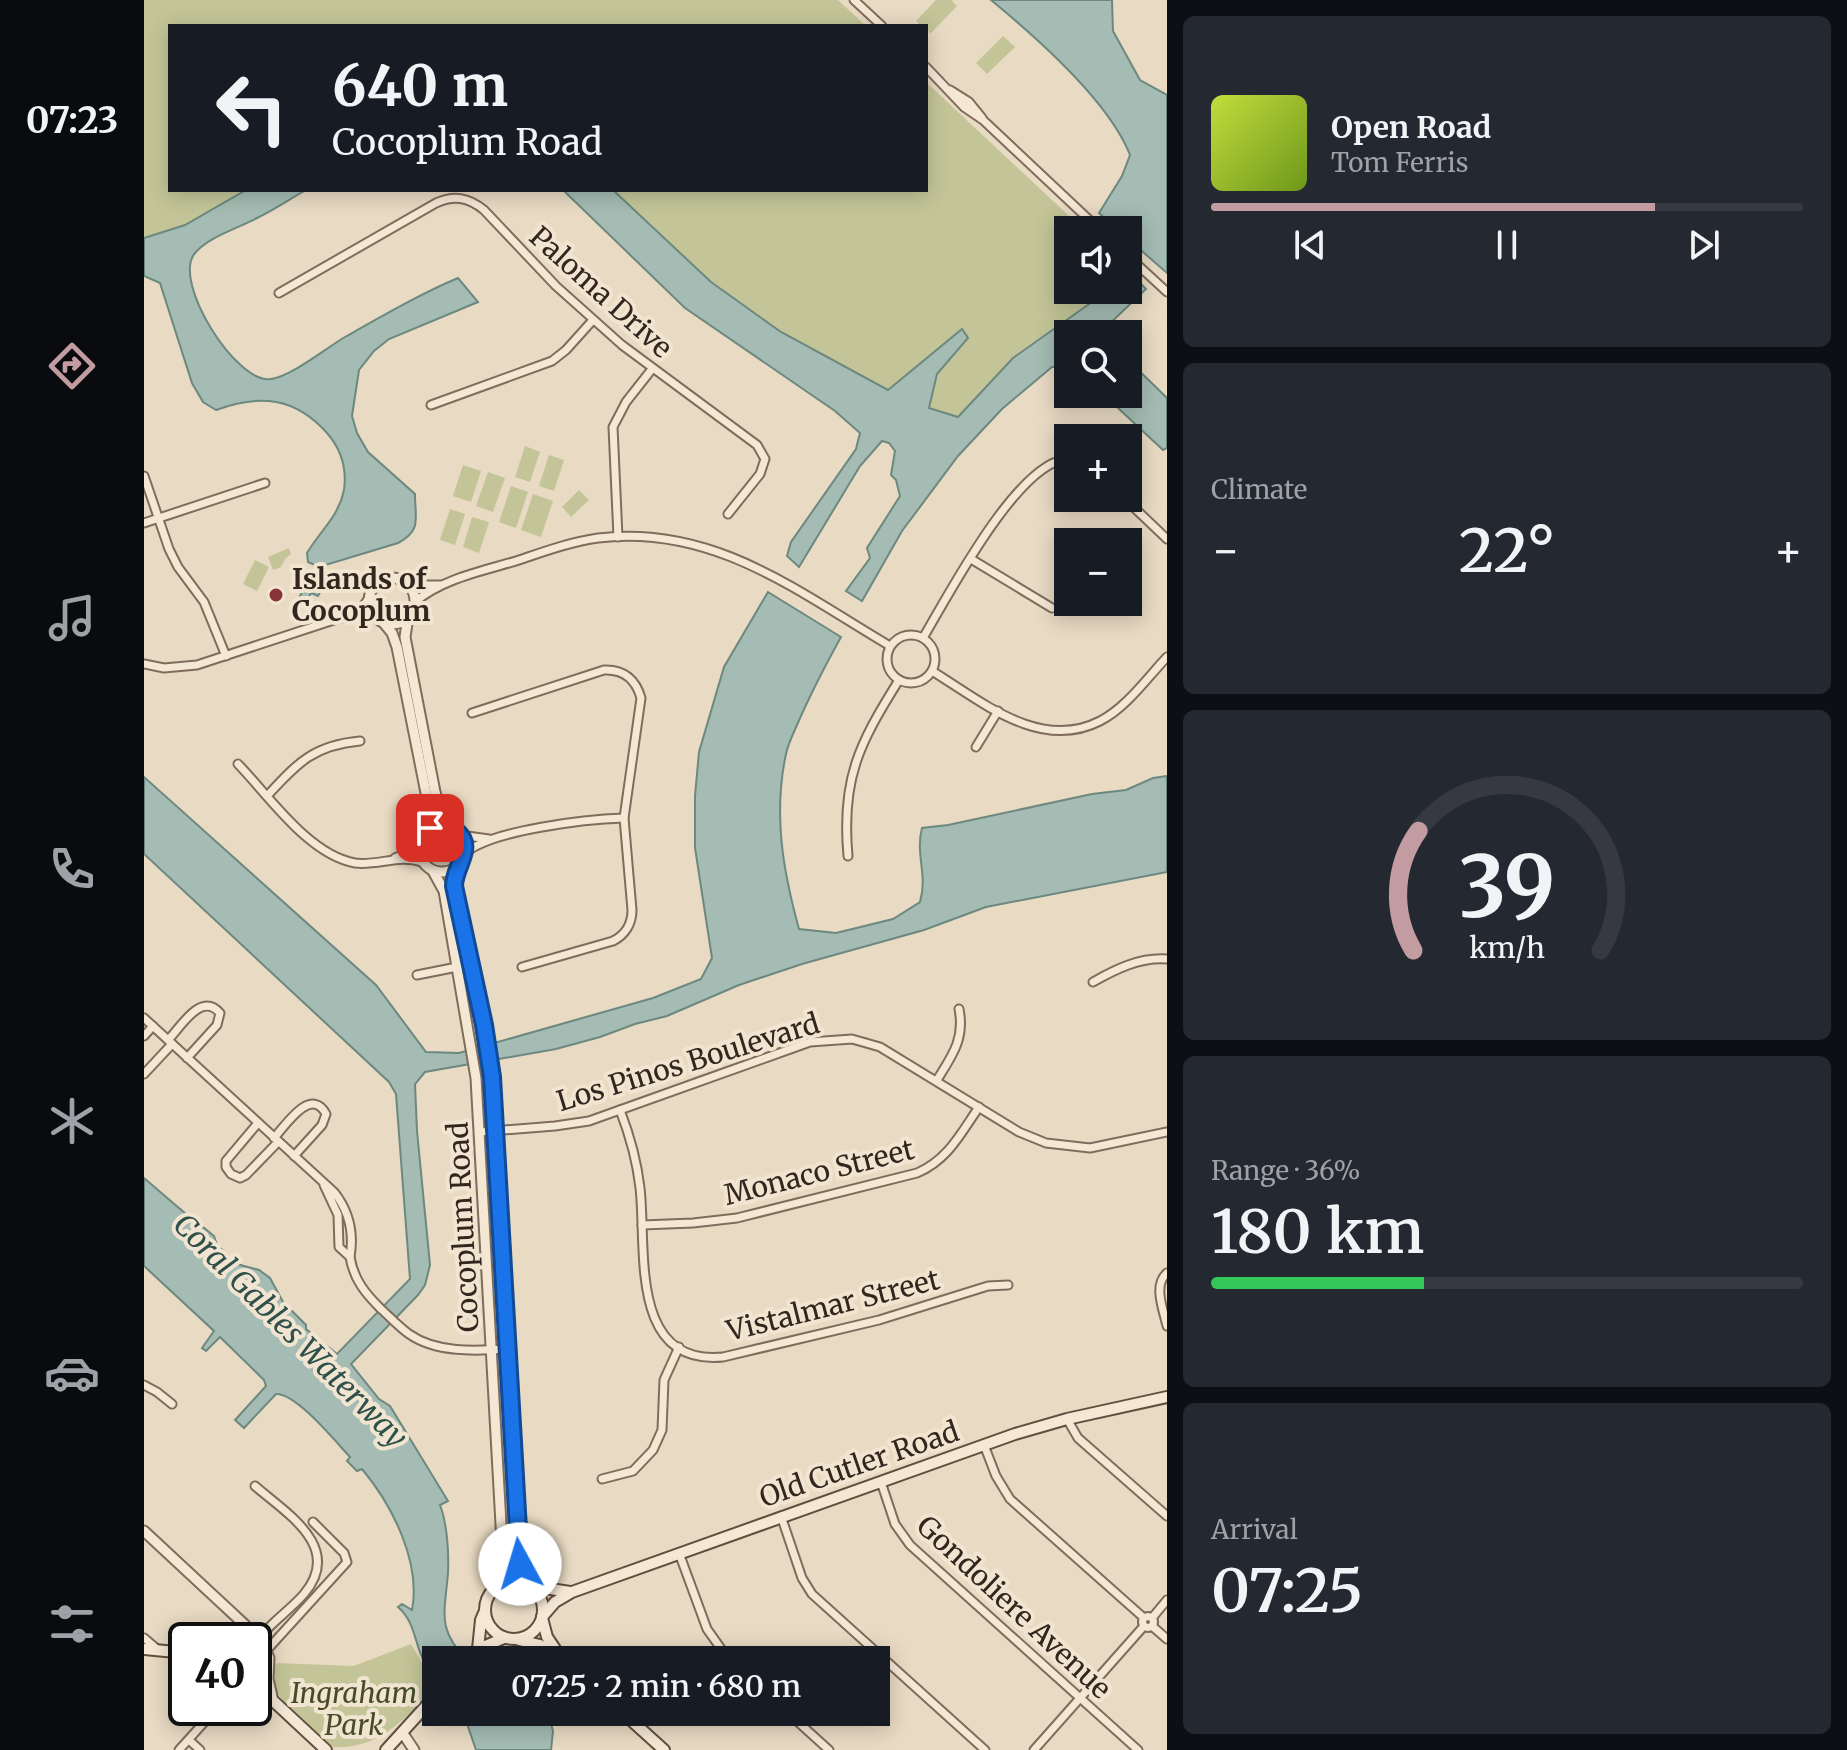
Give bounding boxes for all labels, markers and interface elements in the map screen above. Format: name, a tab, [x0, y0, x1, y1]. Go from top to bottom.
text: 640 m	[332, 51, 508, 121]
icon: left	[200, 56, 304, 160]
text: 07:23	[26, 98, 118, 143]
text: Open Road	[1331, 108, 1491, 146]
text: Cocoplum Road	[332, 120, 603, 165]
text: Tom Ferris	[1331, 146, 1469, 179]
map controls	[1054, 216, 1142, 616]
button: sound	[1054, 216, 1142, 304]
street label: Paloma Drive	[522, 218, 680, 366]
icon: previous	[1288, 223, 1332, 267]
icon: pause	[1485, 223, 1529, 267]
icon: next	[1682, 223, 1726, 267]
button: search	[1054, 320, 1142, 408]
icon: directions	[44, 338, 100, 394]
button: +	[1054, 424, 1142, 512]
text: Climate	[1211, 473, 1307, 506]
text: 22°	[1459, 513, 1555, 588]
text: −	[1211, 523, 1240, 578]
text: +	[1774, 523, 1803, 578]
button: −	[1054, 528, 1142, 616]
place label: Islands of Cocoplum	[292, 561, 430, 629]
marker: Islands of Cocoplum	[267, 586, 285, 604]
icon: music	[44, 590, 100, 646]
pin	[396, 794, 464, 862]
icon: arrive	[408, 806, 452, 850]
text: 39	[1459, 835, 1555, 940]
icon: phone	[44, 841, 100, 897]
text: km/h	[1469, 930, 1545, 966]
street label: Los Pinos Boulevard	[552, 1005, 824, 1119]
icon: climate	[44, 1093, 100, 1149]
street label: Cocoplum Road	[440, 1121, 486, 1333]
street label: Monaco Street	[720, 1131, 918, 1213]
text: Range · 36%	[1211, 1154, 1360, 1187]
text: 180 km	[1211, 1194, 1424, 1269]
water label: Coral Gables Waterway	[166, 1205, 416, 1455]
street label: Vistalmar Street	[722, 1261, 943, 1349]
icon: car	[44, 1345, 100, 1401]
street label: Old Cutler Road	[755, 1413, 964, 1515]
street label: Gondoliere Avenue	[909, 1508, 1119, 1706]
text: Arrival	[1211, 1513, 1298, 1546]
position arrow	[478, 1522, 562, 1606]
text: 07:25	[1211, 1553, 1363, 1628]
icon: filters	[44, 1596, 100, 1652]
speed limit sign: 40	[168, 1622, 272, 1726]
text: 07:25 · 2 min · 680 m	[511, 1667, 801, 1705]
park label: Ingraham Park	[291, 1675, 417, 1743]

